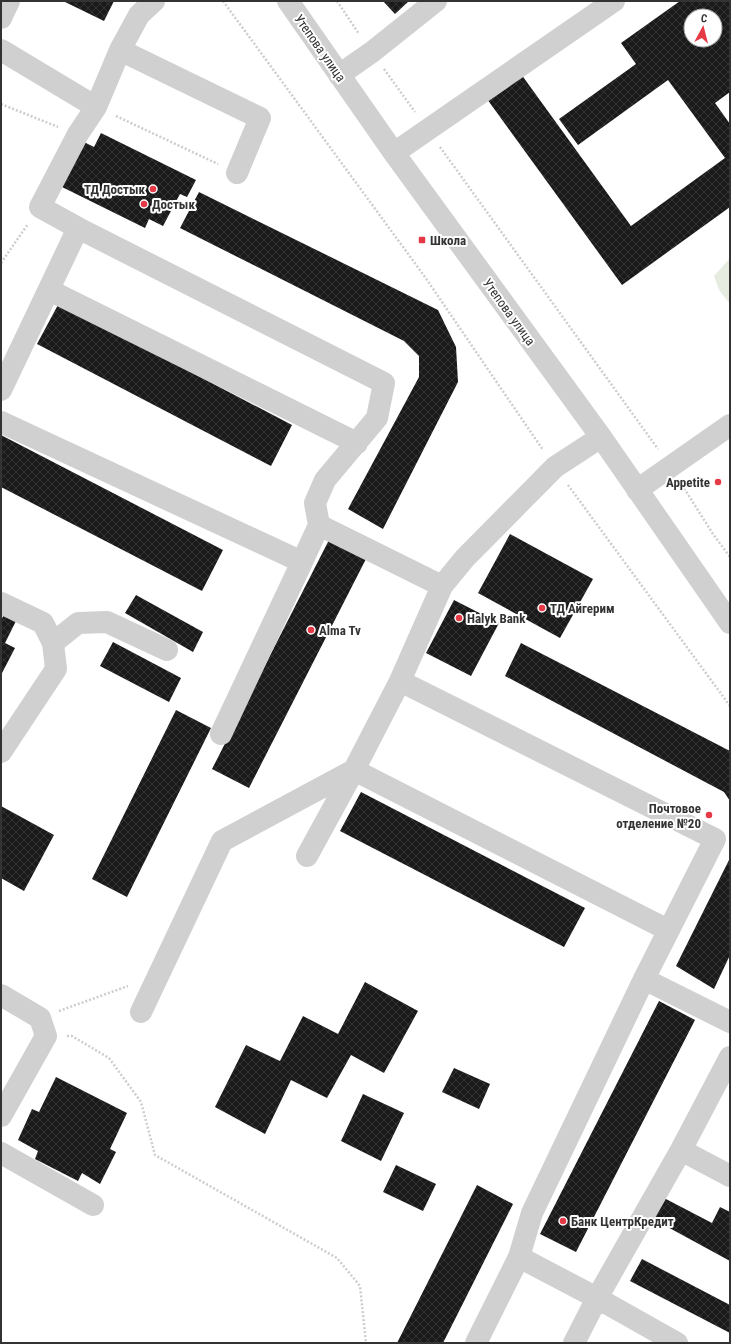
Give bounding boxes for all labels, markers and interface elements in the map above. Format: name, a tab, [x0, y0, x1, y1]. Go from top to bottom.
north arrow	[683, 8, 723, 48]
street label: Утепова улица	[291, 12, 349, 84]
text: С	[700, 12, 708, 25]
place label: ТД Достык	[84, 182, 145, 197]
marker: ТД Достык	[148, 184, 158, 194]
place label: Достык	[152, 197, 195, 212]
marker: Достык	[139, 199, 149, 209]
place label: Школа	[430, 233, 466, 248]
marker: Школа	[417, 235, 427, 245]
street label: Утепова улица	[480, 276, 538, 348]
place label: Appetite	[666, 475, 710, 490]
marker: Appetite	[713, 477, 723, 487]
place label: ТД Айгерим	[550, 601, 615, 616]
marker: ТД Айгерим	[537, 603, 547, 613]
place label: Halyk Bank	[467, 611, 526, 626]
marker: Halyk Bank	[454, 613, 464, 623]
place label: Alma Tv	[319, 623, 361, 638]
marker: Alma Tv	[306, 625, 316, 635]
place label: Почтовое отделение №20	[616, 801, 701, 831]
marker: Почтовое отделение №20	[704, 810, 714, 820]
place label: Банк ЦентрКредит	[571, 1214, 674, 1229]
marker: Банк ЦентрКредит	[558, 1216, 568, 1226]

